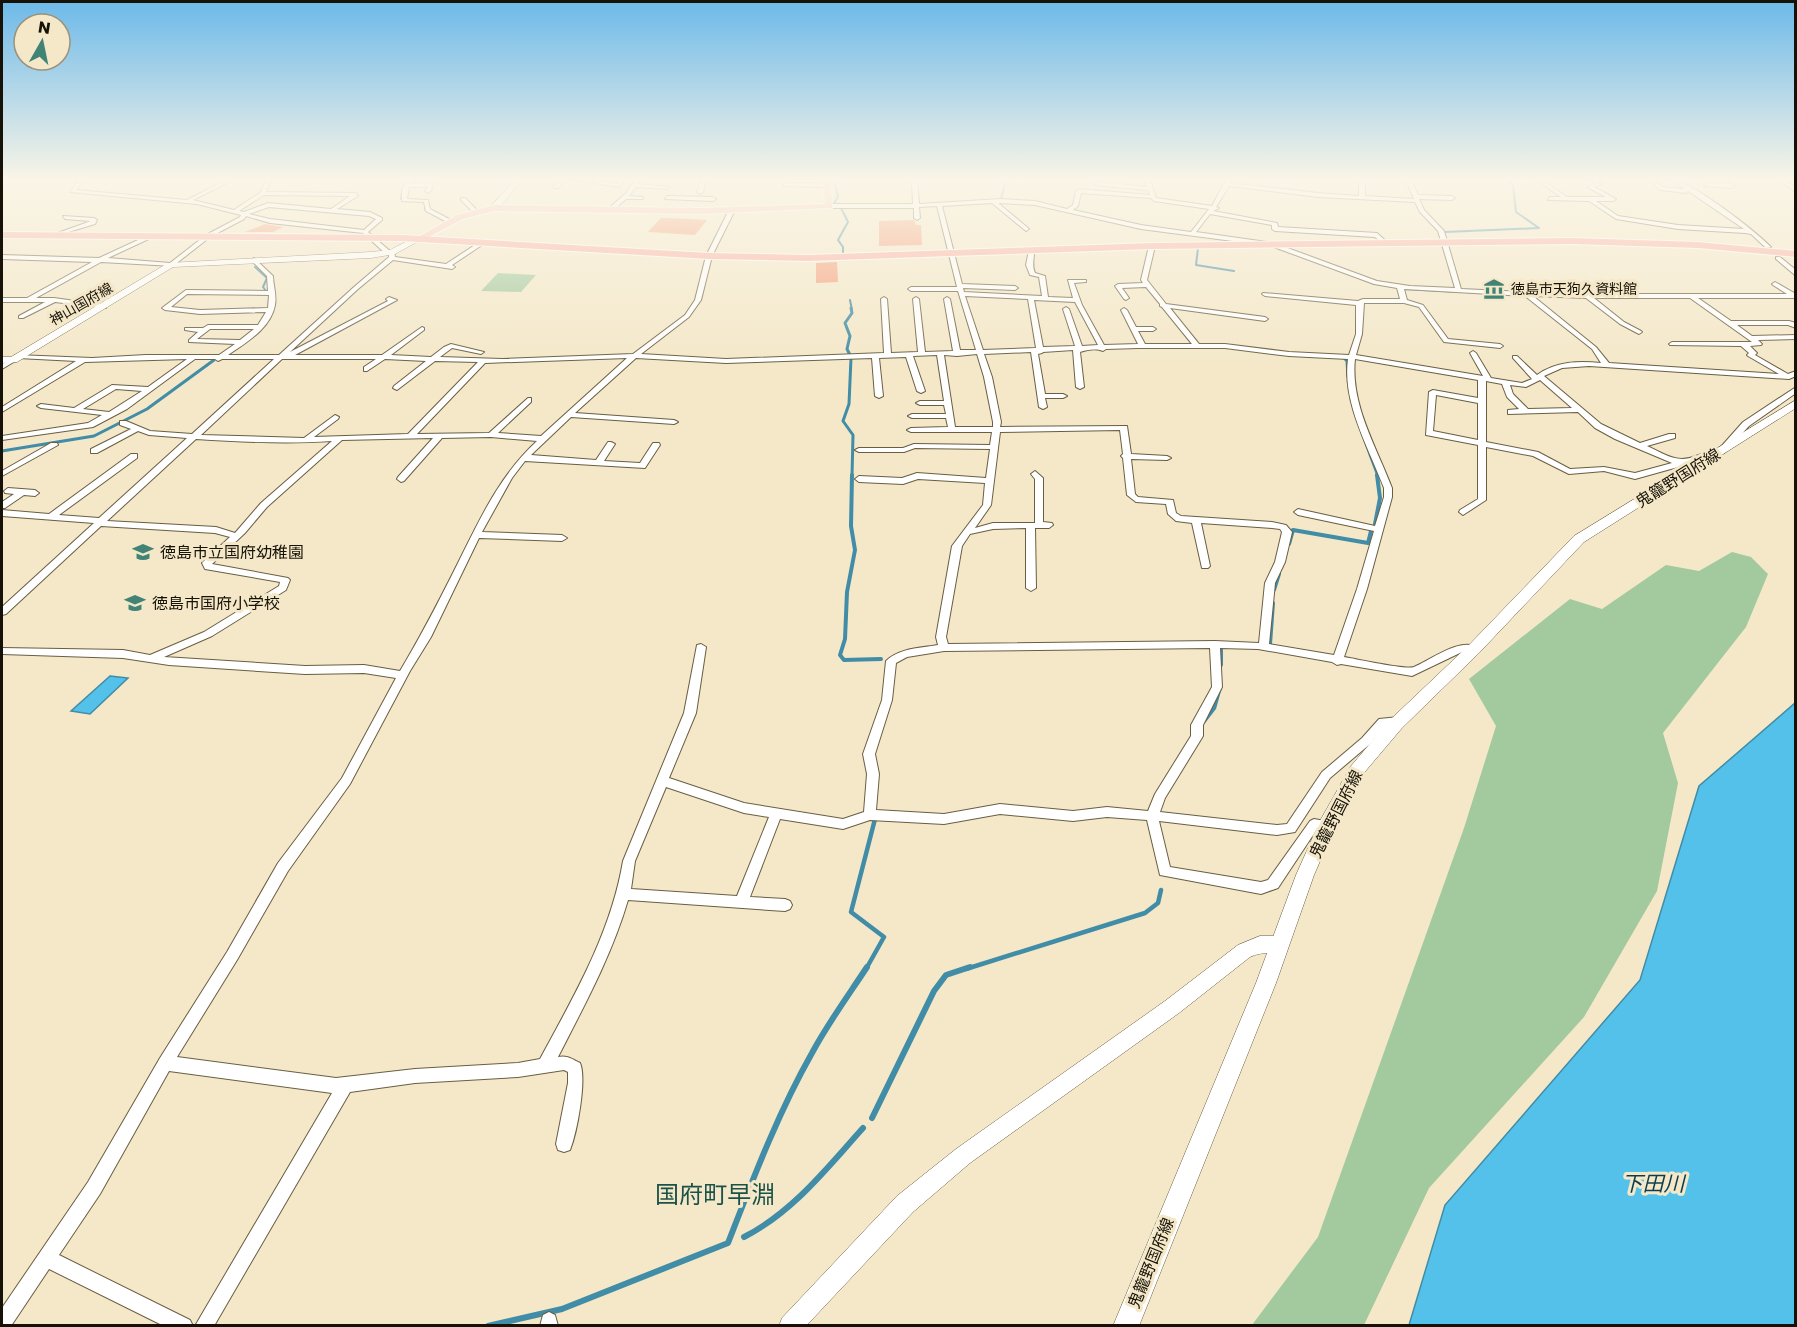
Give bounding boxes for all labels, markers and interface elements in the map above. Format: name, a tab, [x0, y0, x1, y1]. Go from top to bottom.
north arrow	[12, 12, 72, 72]
text: N	[37, 15, 52, 40]
museum icon: 徳島市天狗久資料館	[1482, 277, 1506, 301]
street label: 神山国府線	[46, 278, 116, 330]
place label: 徳島市天狗久資料館	[1511, 279, 1637, 299]
street label: 鬼籠野国府線	[1631, 443, 1725, 513]
school or university icon: 徳島市立国府幼稚園	[131, 540, 155, 564]
place label: 徳島市立国府幼稚園	[160, 541, 304, 564]
school or university icon: 徳島市国府小学校	[123, 591, 147, 615]
place label: 徳島市国府小学校	[152, 592, 280, 615]
street label: 鬼籠野国府線	[1304, 766, 1368, 862]
water label: 下田川	[1622, 1169, 1686, 1198]
district label: 国府町早淵	[655, 1178, 775, 1211]
street label: 鬼籠野国府線	[1122, 1214, 1180, 1312]

